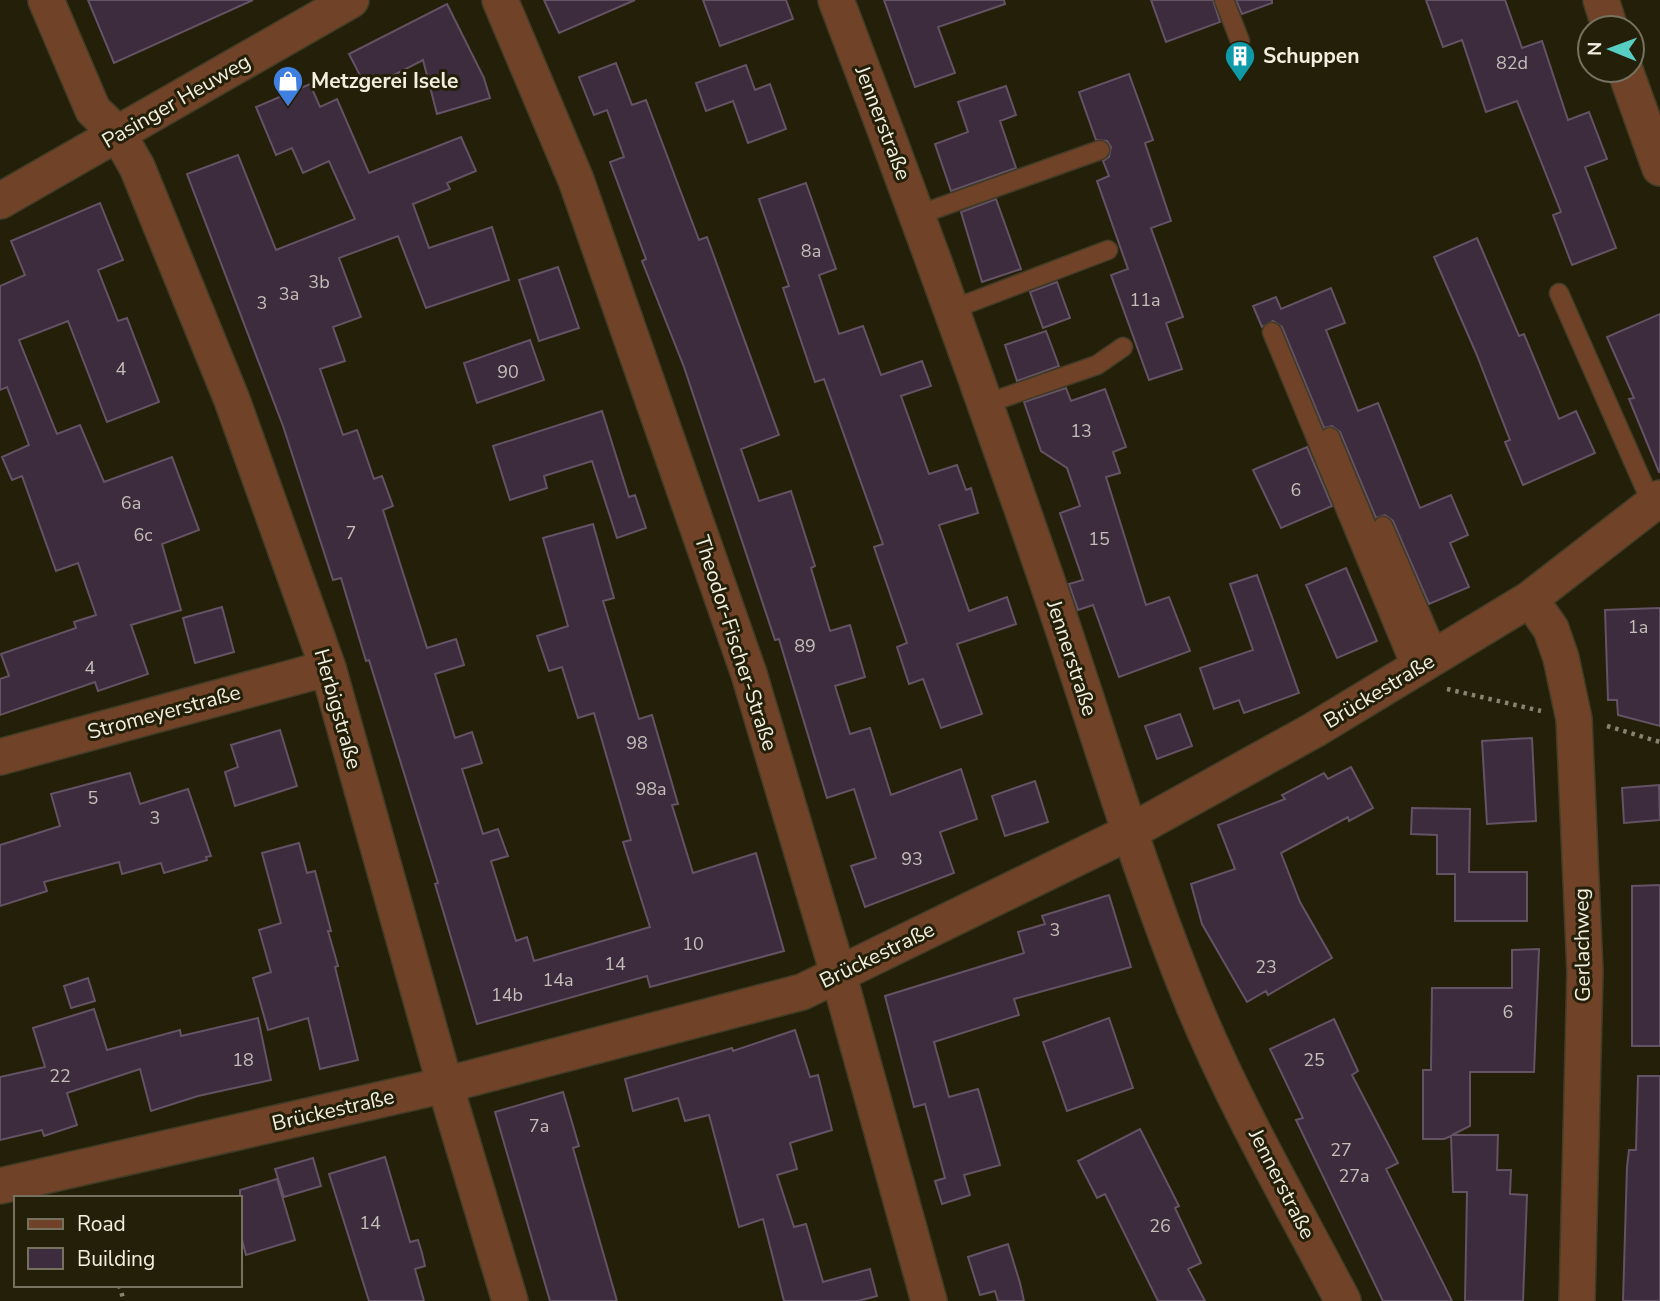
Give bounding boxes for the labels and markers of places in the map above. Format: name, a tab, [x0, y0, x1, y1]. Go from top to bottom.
building icon: Schuppen	[1223, 39, 1257, 83]
place label: Schuppen	[1263, 42, 1359, 70]
shop icon: Metzgerei Isele	[271, 64, 305, 108]
place label: Metzgerei Isele	[311, 67, 458, 95]

